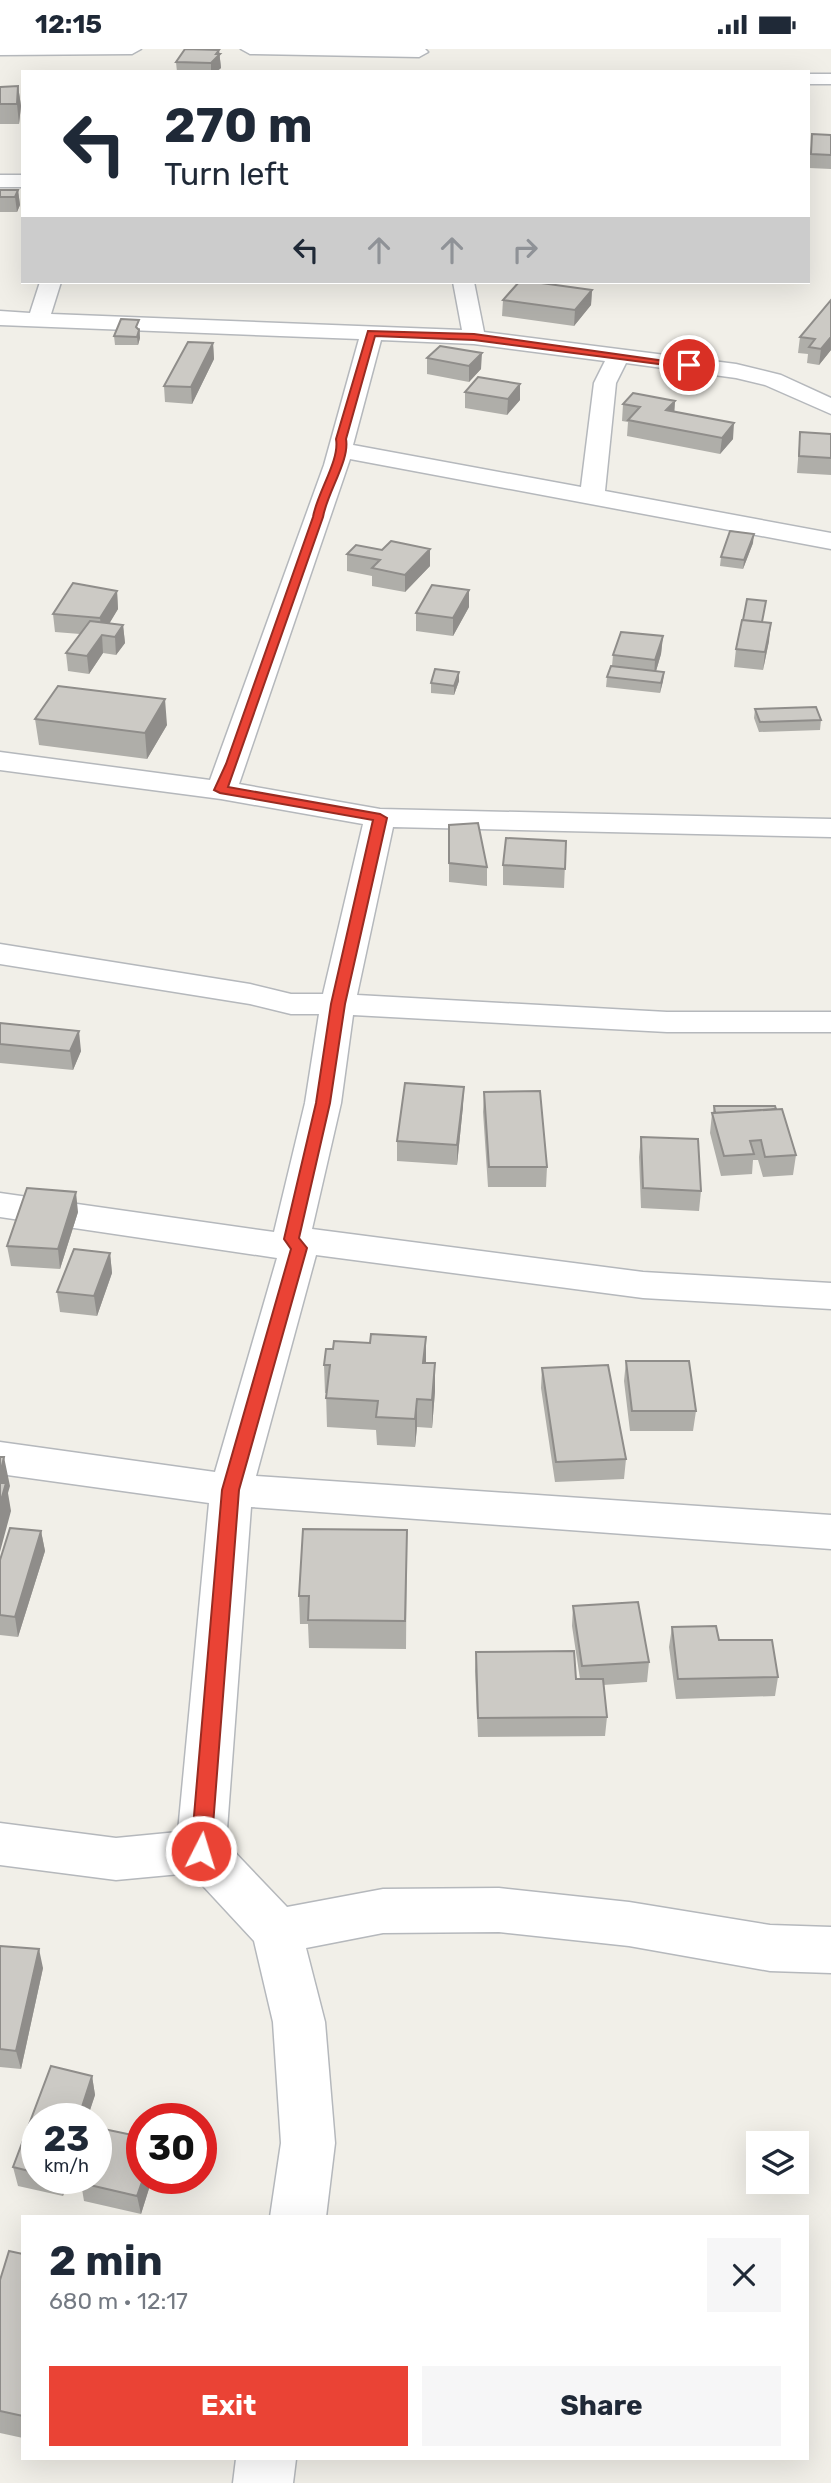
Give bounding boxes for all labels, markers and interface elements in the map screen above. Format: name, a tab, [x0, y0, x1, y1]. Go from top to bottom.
text: 12:15	[35, 9, 102, 40]
text: 270 m	[164, 96, 313, 154]
icon: left	[49, 98, 140, 189]
text: Turn left	[164, 155, 289, 193]
icon: left	[287, 231, 325, 269]
icon: ahead	[360, 231, 398, 269]
icon: ahead	[433, 231, 471, 269]
icon: right	[506, 231, 544, 269]
pin	[659, 335, 719, 395]
icon: arrive	[670, 346, 708, 384]
position arrow	[164, 1814, 238, 1888]
speed limit sign: 30	[126, 2103, 217, 2194]
text: 23	[44, 2118, 89, 2160]
map controls	[746, 2131, 809, 2194]
button: layers	[746, 2131, 809, 2194]
text: km/h	[44, 2155, 89, 2177]
text: 2 min	[49, 2236, 163, 2286]
button: close	[707, 2238, 781, 2312]
text: 680 m · 12:17	[49, 2287, 188, 2315]
button: Exit	[49, 2366, 408, 2446]
button: Share	[422, 2366, 781, 2446]

